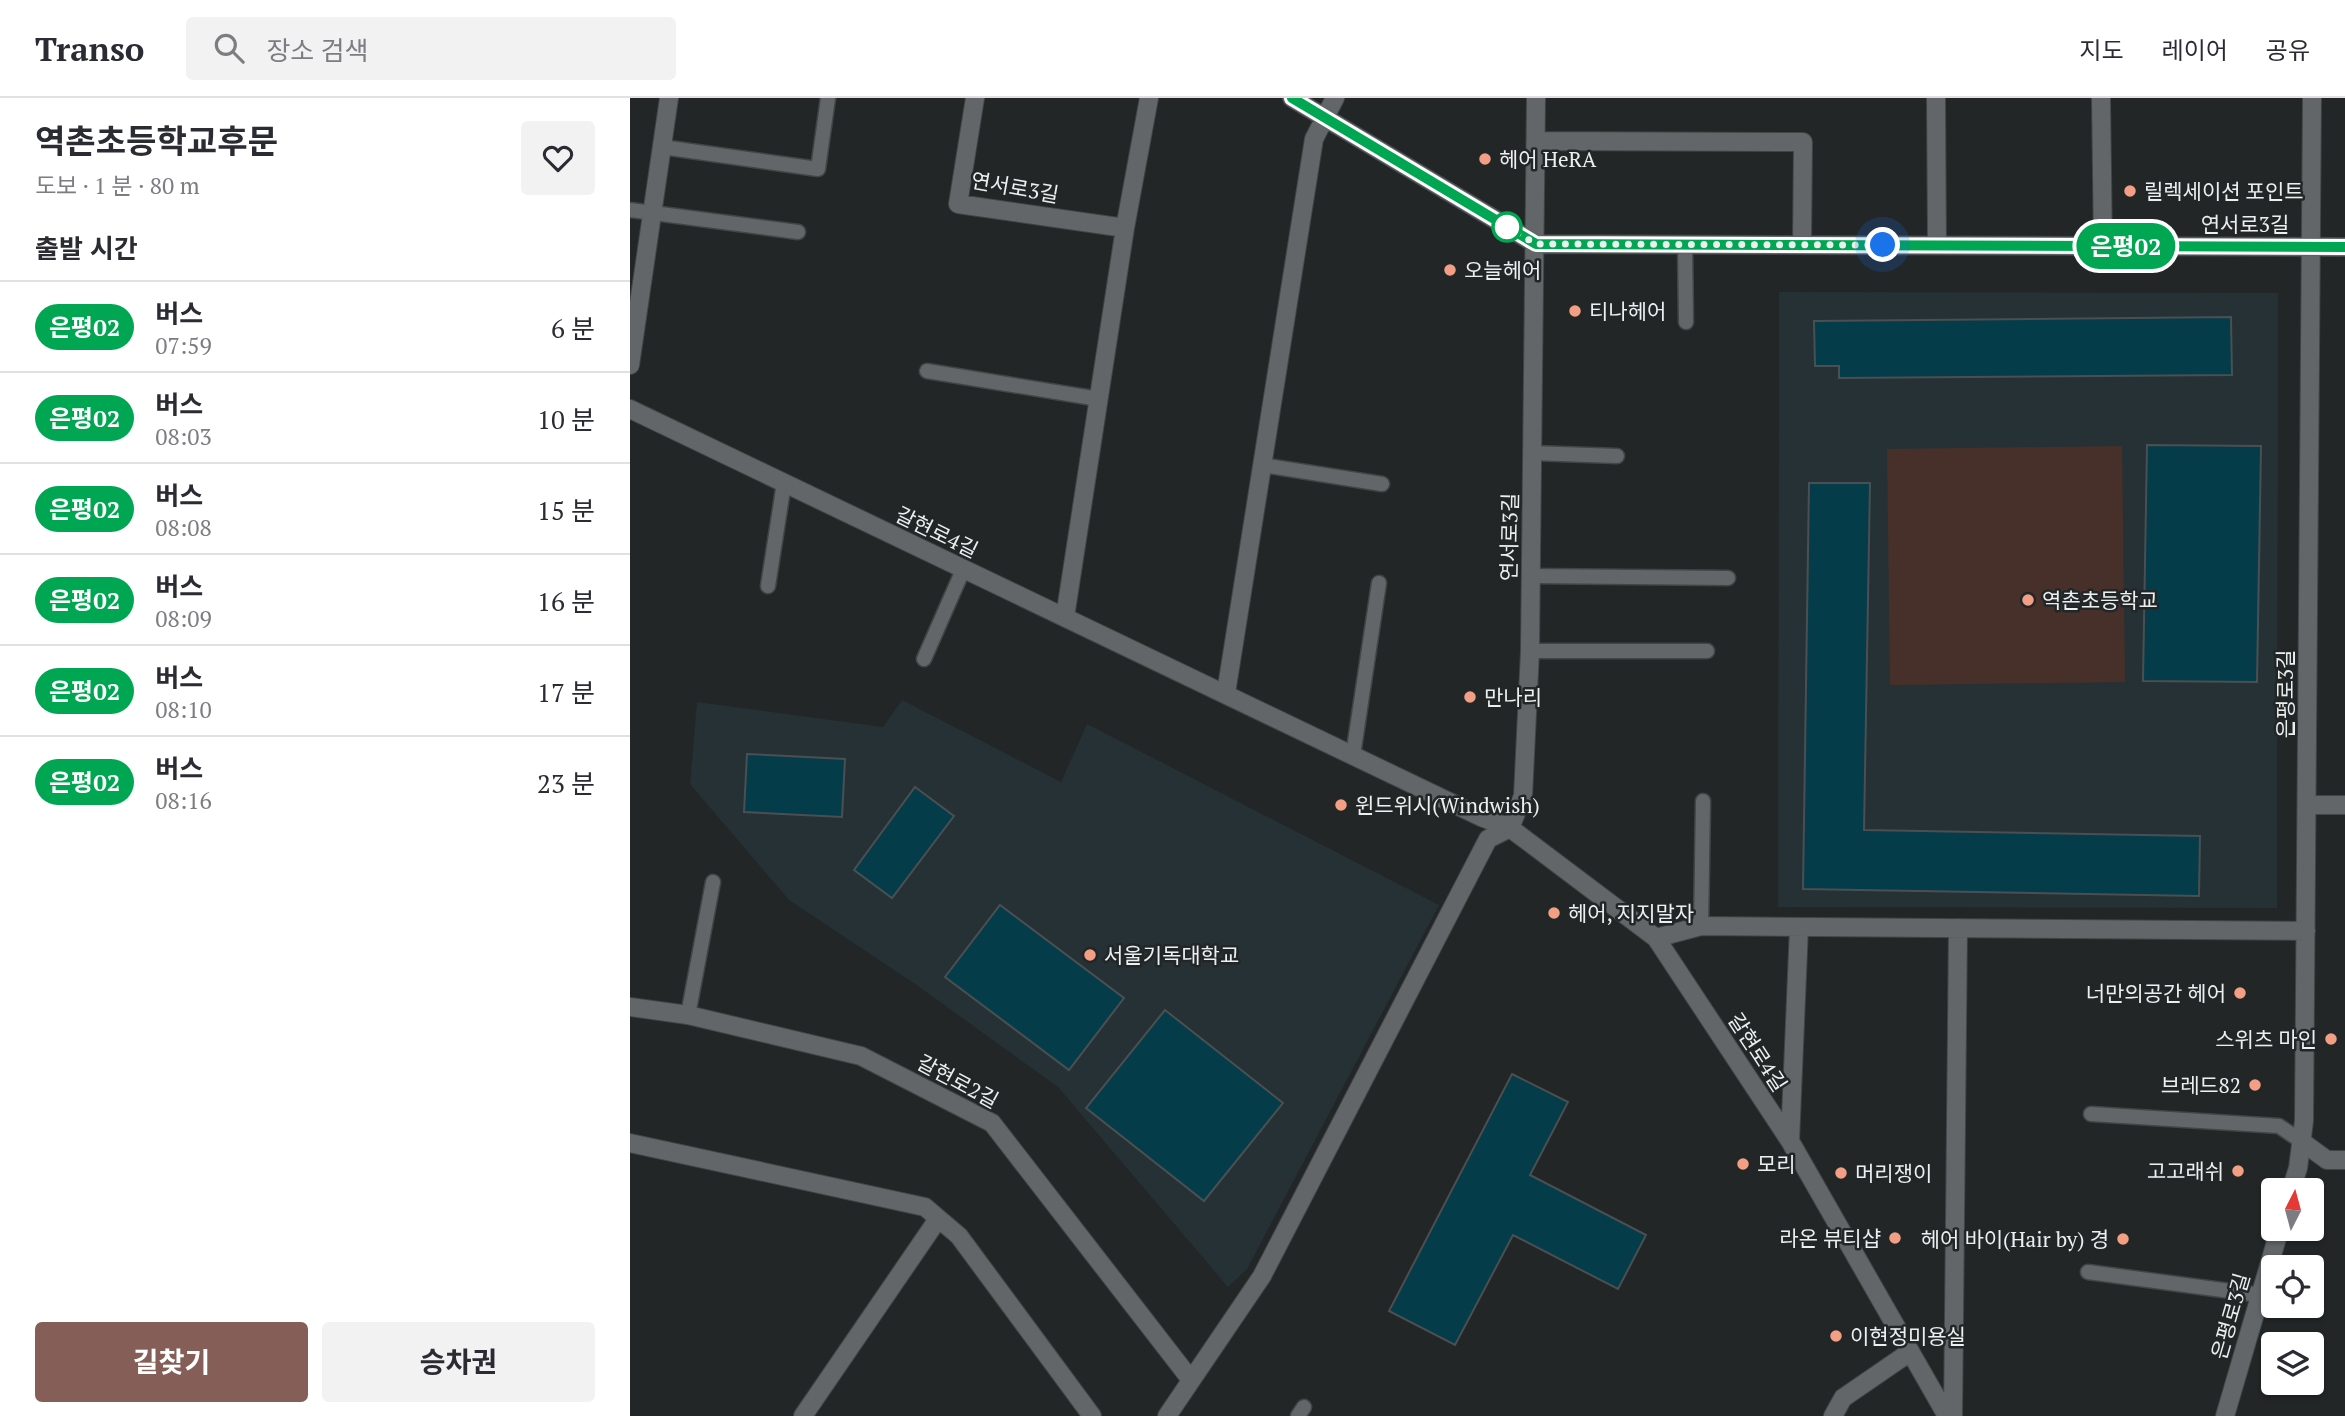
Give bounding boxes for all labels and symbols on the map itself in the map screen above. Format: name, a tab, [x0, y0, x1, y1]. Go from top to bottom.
place label: 헤어 HeRA	[1499, 145, 1597, 173]
marker: 헤어 HeRA	[1477, 151, 1493, 167]
street label: 연서로3길	[969, 166, 1061, 208]
place label: 릴렉세이션 포인트	[2144, 177, 2304, 205]
marker: 릴렉세이션 포인트	[2122, 183, 2138, 199]
street label: 연서로3길	[2201, 210, 2289, 238]
unlabelled marker	[1492, 212, 1522, 242]
line badge: 은평02	[2077, 223, 2175, 269]
your location	[1865, 227, 1900, 262]
place label: 오늘헤어	[1464, 256, 1541, 284]
marker: 오늘헤어	[1442, 262, 1458, 278]
place label: 티나헤어	[1589, 297, 1666, 325]
marker: 티나헤어	[1567, 303, 1583, 319]
street label: 연서로3길	[1494, 493, 1524, 581]
street label: 갈현로4길	[891, 500, 983, 564]
place label: 역촌초등학교	[2042, 586, 2158, 614]
marker: 역촌초등학교	[2020, 592, 2036, 608]
street label: 은평로3길	[2271, 650, 2299, 738]
place label: 만나리	[1484, 683, 1542, 711]
marker: 만나리	[1462, 689, 1478, 705]
place label: 윈드위시(Windwish)	[1355, 791, 1540, 819]
marker: 윈드위시(Windwish)	[1333, 797, 1349, 813]
place label: 헤어, 지지말자	[1568, 899, 1694, 927]
marker: 헤어, 지지말자	[1546, 905, 1562, 921]
place label: 서울기독대학교	[1104, 941, 1239, 969]
marker: 서울기독대학교	[1082, 947, 1098, 963]
place label: 너만의공간 헤어	[2086, 979, 2226, 1007]
marker: 너만의공간 헤어	[2232, 985, 2248, 1001]
street label: 갈현로4길	[1722, 1007, 1794, 1097]
place label: 스위츠 마인	[2215, 1025, 2317, 1053]
marker: 스위츠 마인	[2323, 1031, 2339, 1047]
street label: 갈현로2길	[912, 1048, 1004, 1114]
place label: 브레드82	[2161, 1071, 2241, 1099]
marker: 브레드82	[2247, 1077, 2263, 1093]
place label: 모리	[1757, 1150, 1796, 1178]
marker: 모리	[1735, 1156, 1751, 1172]
place label: 고고래쉬	[2147, 1157, 2224, 1185]
place label: 머리쟁이	[1855, 1159, 1932, 1187]
marker: 고고래쉬	[2230, 1163, 2246, 1179]
marker: 머리쟁이	[1833, 1165, 1849, 1181]
north arrow	[2261, 1178, 2324, 1241]
place label: 라온 뷰티샵	[1779, 1224, 1881, 1252]
place label: 헤어 바이(Hair by) 경	[1921, 1225, 2109, 1253]
marker: 라온 뷰티샵	[1887, 1230, 1903, 1246]
marker: 헤어 바이(Hair by) 경	[2115, 1231, 2131, 1247]
street label: 은평로3길	[2204, 1270, 2256, 1362]
place label: 이현정미용실	[1850, 1322, 1966, 1350]
marker: 이현정미용실	[1828, 1328, 1844, 1344]

